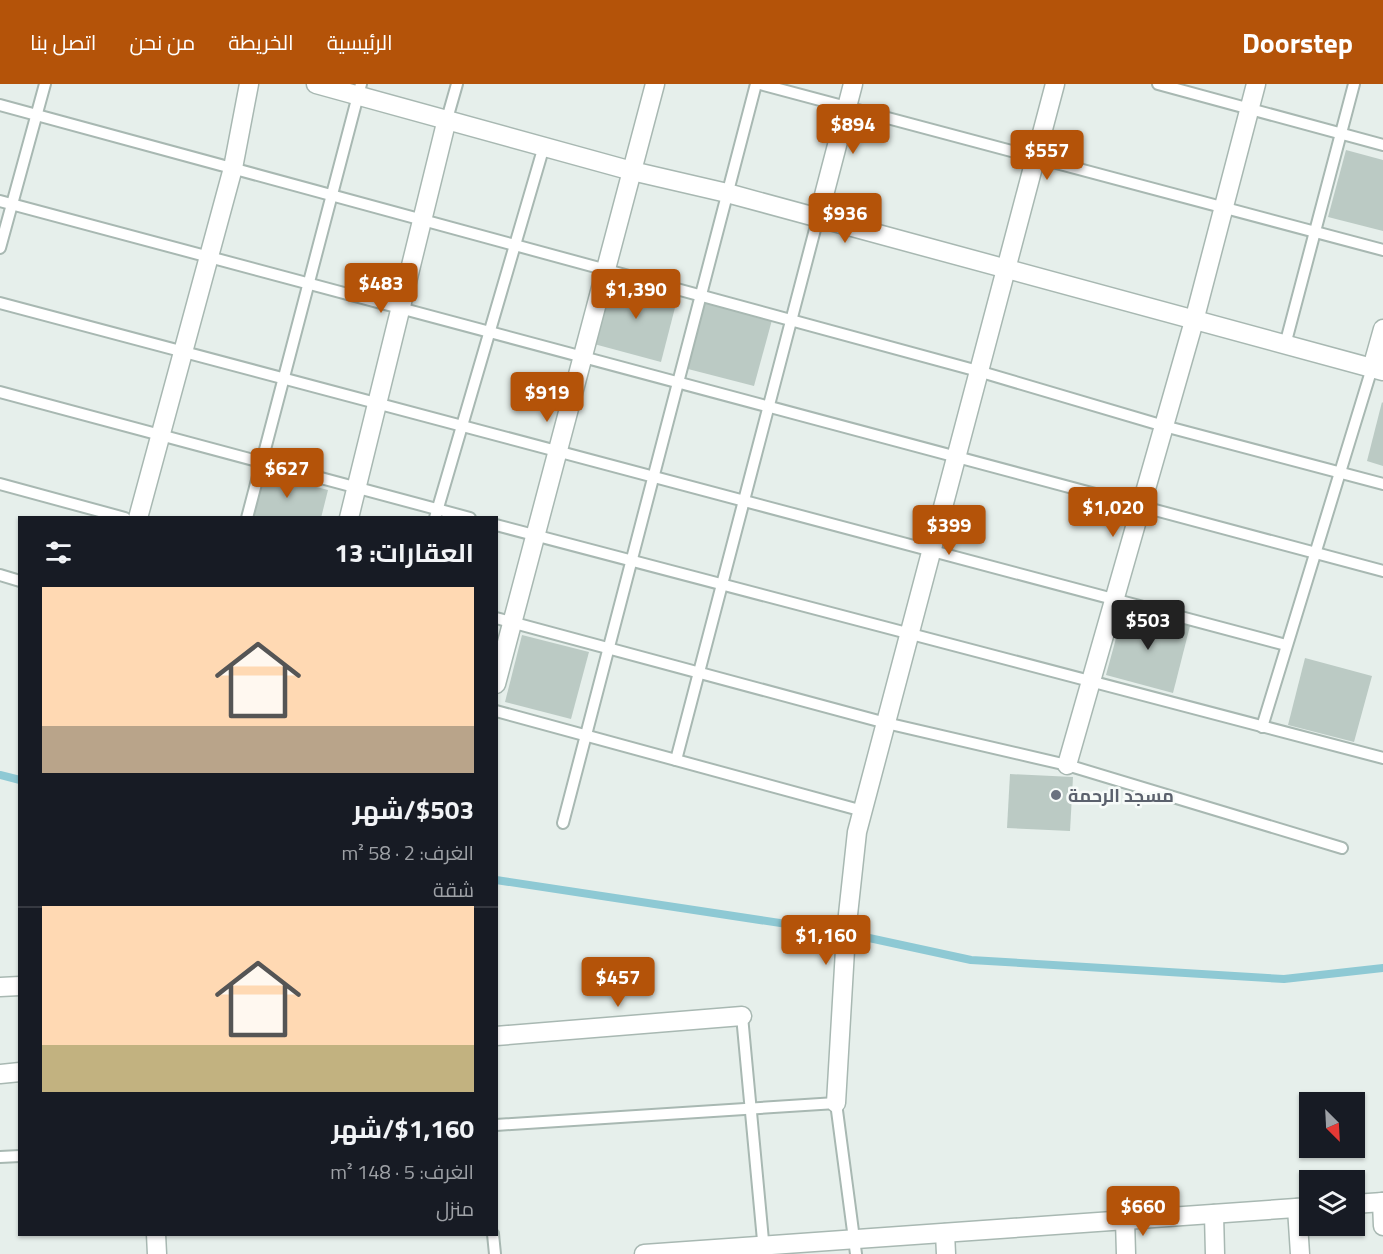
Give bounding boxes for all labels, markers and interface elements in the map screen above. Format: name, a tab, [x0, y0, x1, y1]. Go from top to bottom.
text: Doorstep	[1242, 21, 1353, 64]
text: اتصل بنا	[30, 26, 96, 58]
text: من نحن	[129, 26, 195, 58]
text: الخريطة	[228, 26, 294, 58]
text: الرئيسية	[327, 26, 393, 58]
pin: $894	[817, 104, 889, 155]
text: $894	[831, 108, 875, 139]
pin: $557	[1011, 130, 1083, 181]
text: $557	[1025, 134, 1069, 165]
pin: $936	[809, 193, 881, 244]
text: $936	[823, 197, 867, 228]
pin: $483	[345, 263, 417, 314]
text: $483	[359, 267, 403, 298]
pin: $1,390	[587, 269, 685, 320]
text: $1,390	[605, 273, 667, 304]
pin: $919	[511, 372, 583, 423]
text: $919	[525, 376, 569, 407]
pin: $627	[251, 448, 323, 499]
text: $627	[265, 452, 309, 483]
pin: $1,020	[1064, 487, 1162, 538]
text: $1,020	[1082, 491, 1144, 522]
pin: $399	[913, 505, 985, 556]
text: $399	[927, 509, 971, 540]
text: العقارات: 13	[334, 533, 474, 572]
icon: filters	[42, 536, 75, 569]
pin: $503	[1112, 600, 1184, 651]
text: $503	[1126, 604, 1170, 635]
icon: home	[204, 626, 312, 734]
place label: مسجد الرحمة	[1068, 782, 1174, 809]
marker: مسجد الرحمة	[1049, 788, 1063, 802]
text: $503/شهر	[353, 790, 474, 829]
text: الغرف: 2 · 58 m²	[342, 837, 474, 868]
text: شقة	[433, 874, 474, 905]
pin: $1,160	[777, 915, 875, 966]
text: $1,160	[795, 919, 857, 950]
icon: home	[204, 945, 312, 1053]
pin: $457	[582, 957, 654, 1008]
text: $457	[596, 961, 640, 992]
north arrow	[1299, 1092, 1365, 1158]
map controls	[1299, 1092, 1365, 1236]
text: $1,160/شهر	[331, 1109, 474, 1148]
text: الغرف: 5 · 148 m²	[330, 1156, 474, 1187]
button: layers	[1299, 1170, 1365, 1236]
pin: $660	[1107, 1186, 1179, 1237]
text: $660	[1121, 1190, 1165, 1221]
text: منزل	[436, 1193, 474, 1224]

